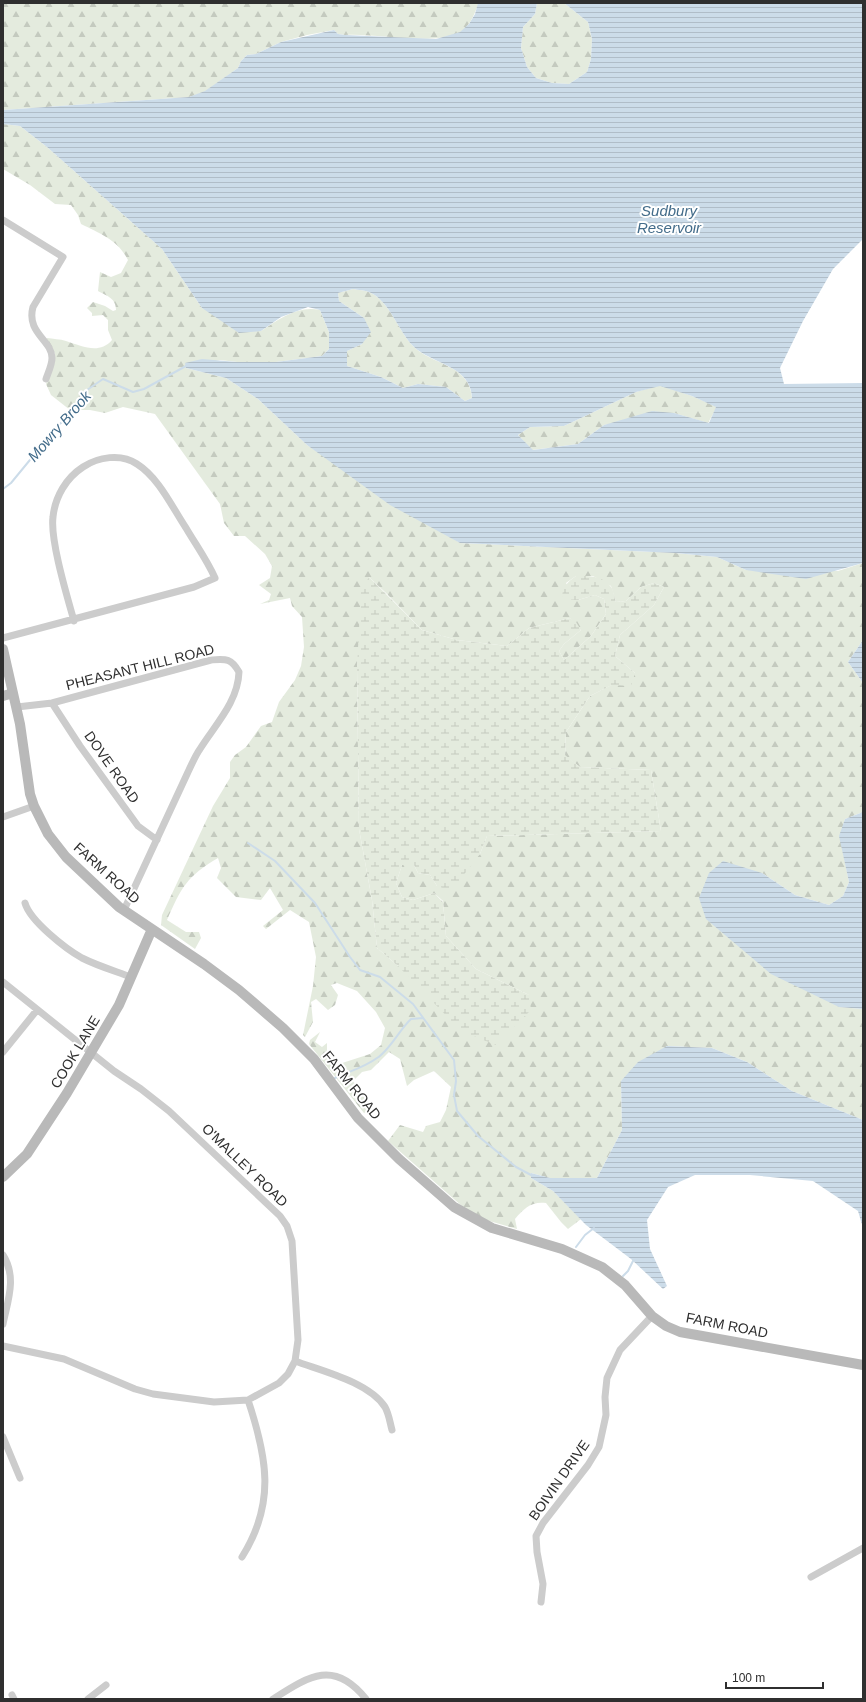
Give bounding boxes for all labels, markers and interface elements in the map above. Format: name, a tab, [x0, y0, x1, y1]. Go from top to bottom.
water label: Sudbury Reservoir	[637, 202, 702, 236]
water label: Mowry Brook	[24, 386, 95, 465]
street label: PHEASANT HILL ROAD	[64, 641, 216, 693]
street label: DOVE ROAD	[81, 728, 143, 806]
street label: FARM ROAD	[71, 839, 143, 907]
street label: COOK LANE	[47, 1013, 103, 1091]
street label: FARM ROAD	[320, 1048, 384, 1122]
street label: O'MALLEY ROAD	[199, 1120, 291, 1210]
street label: FARM ROAD	[685, 1309, 769, 1341]
street label: BOIVIN DRIVE	[525, 1437, 593, 1523]
scale bar	[726, 1664, 823, 1690]
text: 100 m	[732, 1671, 765, 1685]

